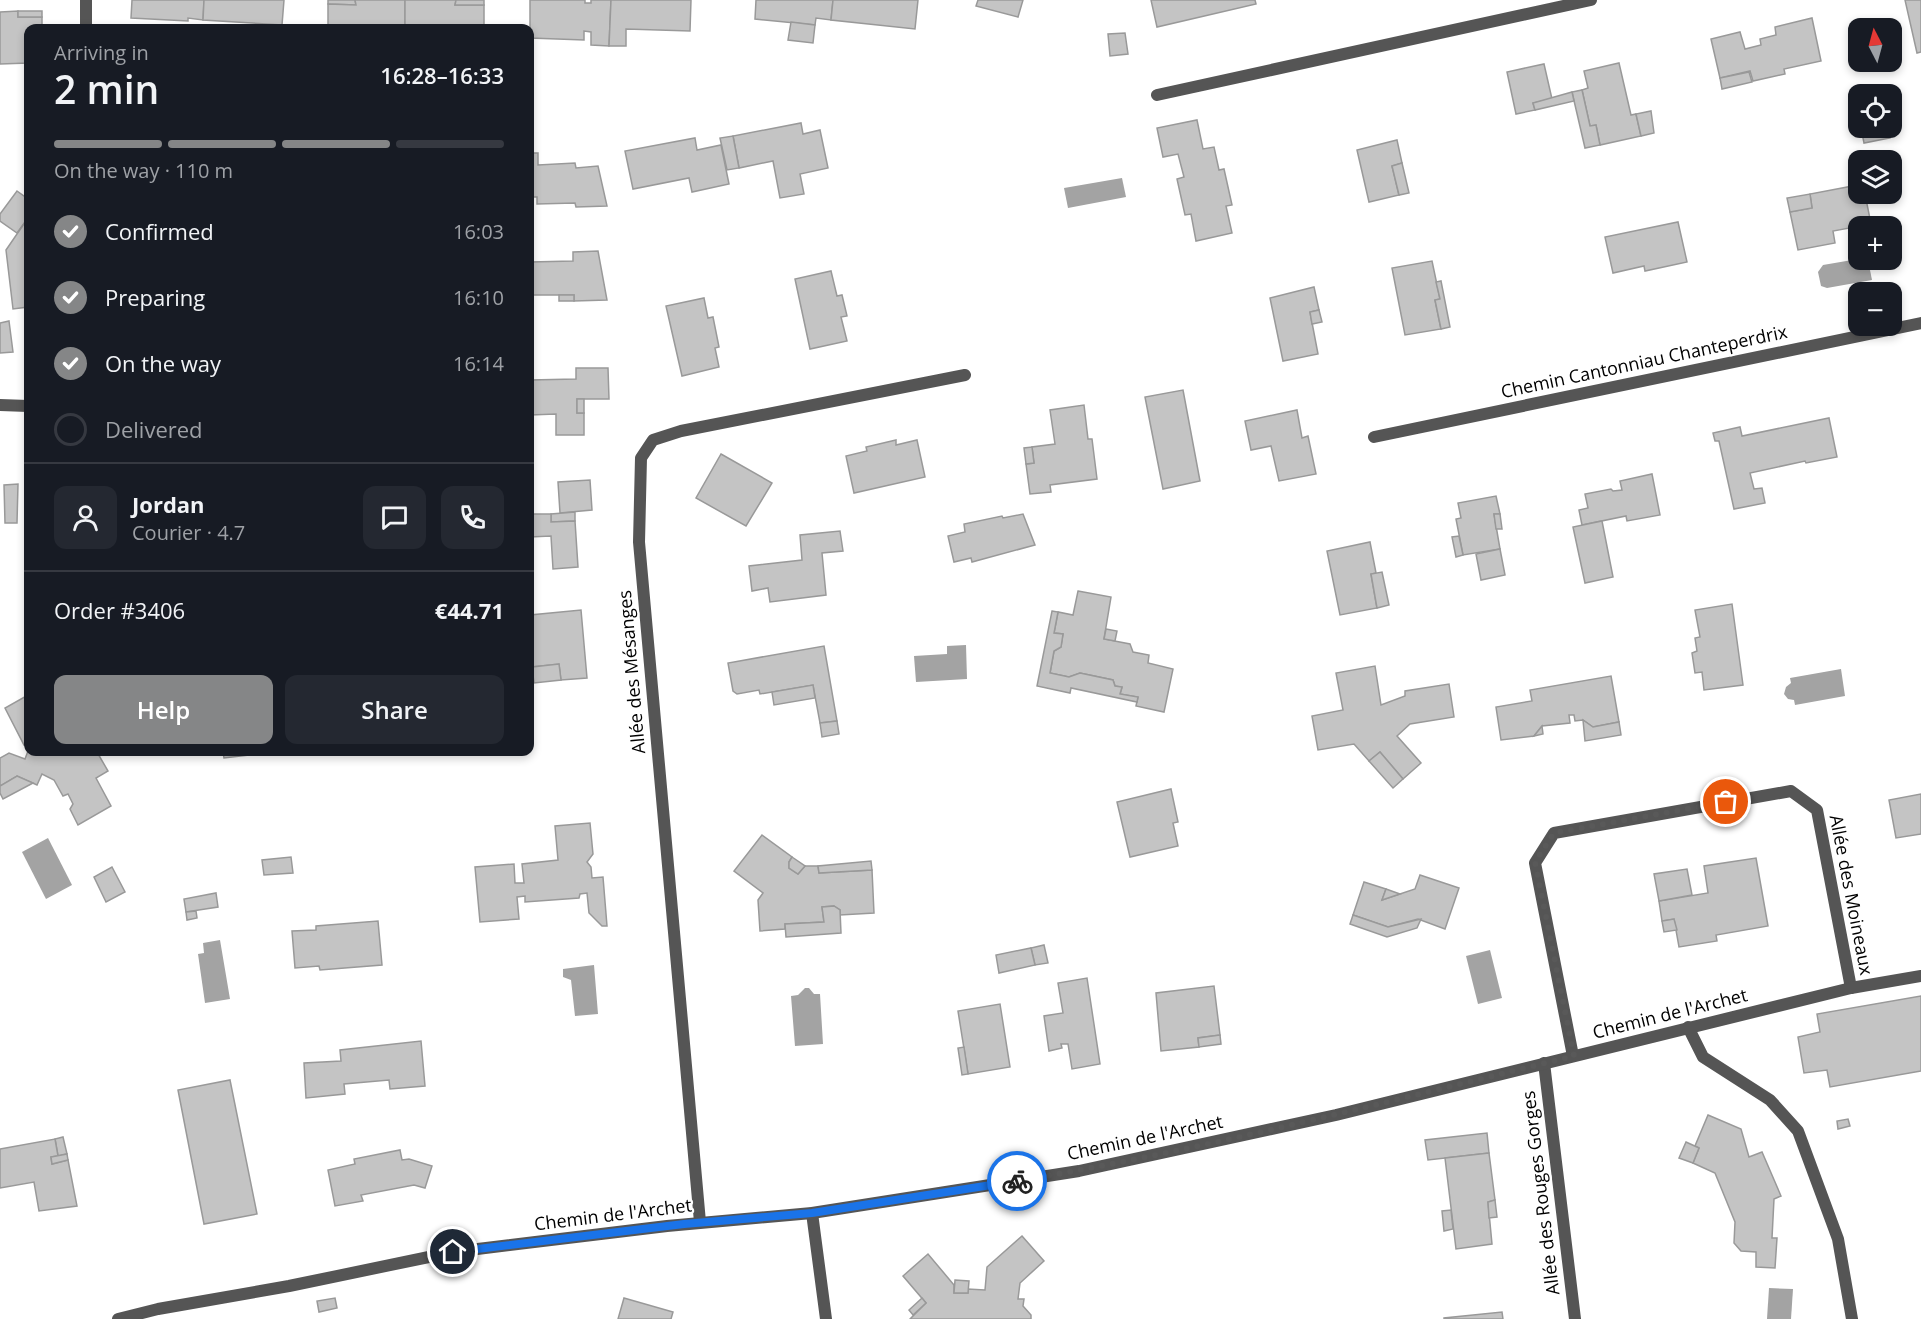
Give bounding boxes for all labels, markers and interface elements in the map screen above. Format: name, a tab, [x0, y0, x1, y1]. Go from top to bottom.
north arrow	[1848, 18, 1902, 72]
map controls	[1848, 18, 1902, 336]
text: Arriving in	[54, 39, 149, 66]
text: 16:28–16:33	[380, 60, 504, 90]
text: 2 min	[54, 62, 159, 115]
button: locate	[1848, 84, 1902, 138]
button: layers	[1848, 150, 1902, 204]
text: On the way · 110 m	[54, 157, 233, 184]
icon: check	[54, 215, 87, 248]
text: Confirmed	[105, 216, 214, 246]
button: +	[1848, 216, 1902, 270]
text: 16:03	[453, 218, 504, 245]
icon: check	[54, 281, 87, 314]
text: Preparing	[105, 282, 205, 312]
button: −	[1848, 282, 1902, 336]
text: 16:10	[453, 284, 504, 311]
street label: Chemin Cantonniau Chanteperdrix	[1498, 319, 1790, 403]
icon: check	[54, 347, 87, 380]
text: On the way	[105, 348, 221, 378]
text: 16:14	[453, 350, 504, 377]
text: Delivered	[105, 414, 203, 444]
button: person	[54, 486, 117, 549]
button: chat	[363, 486, 426, 549]
button: phone	[441, 486, 504, 549]
text: Jordan	[132, 489, 205, 519]
text: Courier · 4.7	[132, 519, 245, 546]
street label: Allée des Mésanges	[612, 589, 650, 755]
text: Order #3406	[54, 595, 185, 625]
text: €44.71	[435, 595, 504, 625]
button: Help	[54, 675, 273, 744]
button: Share	[285, 675, 504, 744]
pin	[1700, 776, 1751, 827]
icon: bag	[1709, 785, 1742, 818]
street label: Allée des Moineaux	[1825, 813, 1879, 978]
street label: Chemin de l'Archet	[1590, 982, 1750, 1044]
street label: Allée des Rouges Gorges	[1516, 1090, 1564, 1297]
street label: Chemin de l'Archet	[1065, 1109, 1225, 1165]
courier	[987, 1151, 1047, 1211]
icon: bike	[1001, 1165, 1034, 1198]
street label: Chemin de l'Archet	[533, 1192, 693, 1236]
pin	[427, 1226, 478, 1277]
icon: home	[436, 1235, 469, 1268]

